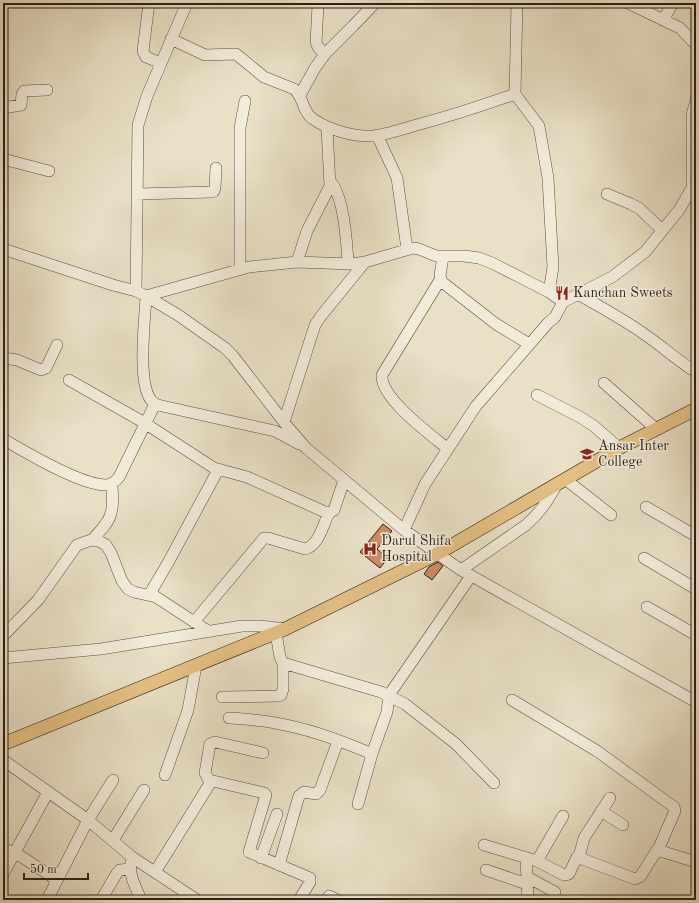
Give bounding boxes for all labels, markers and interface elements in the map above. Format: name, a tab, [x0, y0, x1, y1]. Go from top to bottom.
restaurant icon: Kanchan Sweets	[554, 285, 570, 301]
place label: Kanchan Sweets	[573, 286, 673, 300]
place label: Ansar Inter College	[598, 439, 669, 469]
school or university icon: Ansar Inter College	[579, 446, 595, 462]
place label: Darul Shifa Hospital	[381, 534, 451, 564]
hospital icon: Darul Shifa Hospital	[362, 541, 378, 557]
scale bar	[24, 855, 88, 881]
text: 50 m	[30, 863, 57, 876]

